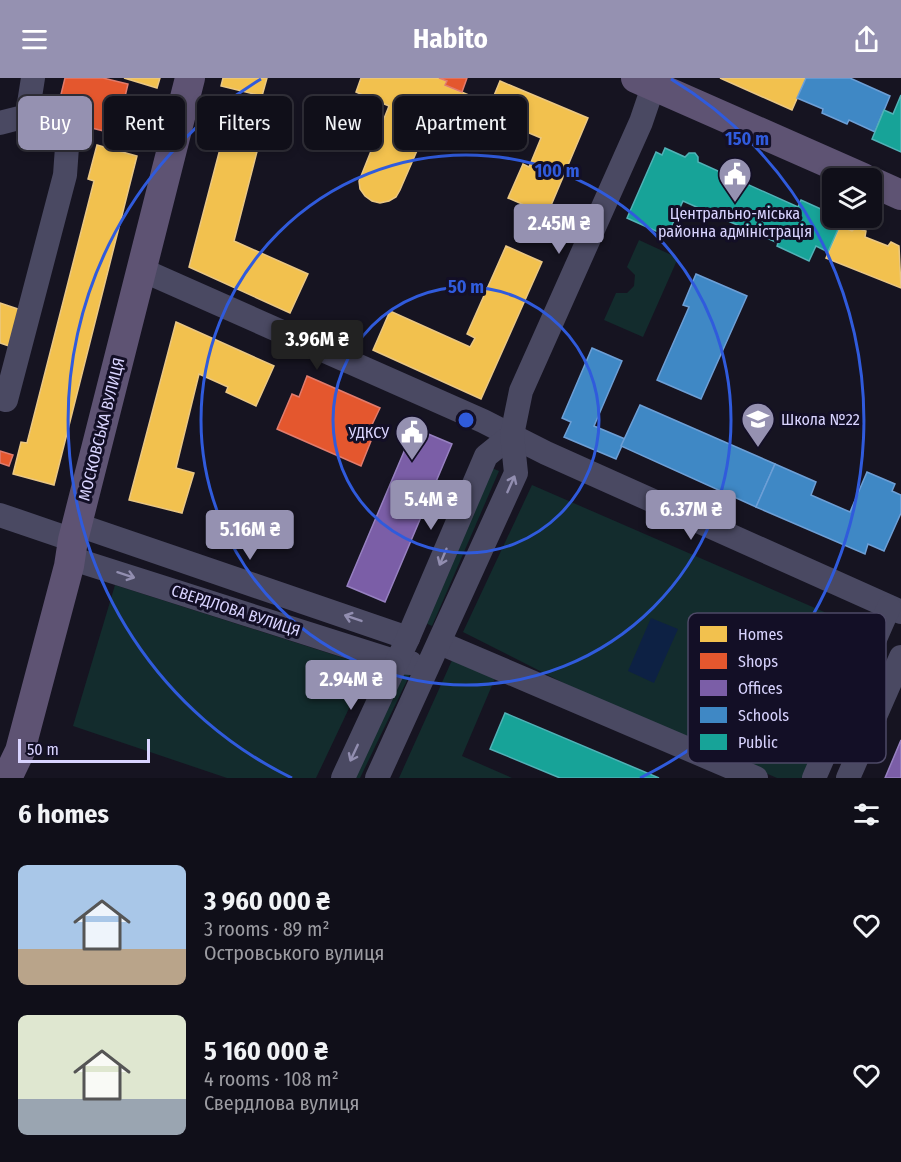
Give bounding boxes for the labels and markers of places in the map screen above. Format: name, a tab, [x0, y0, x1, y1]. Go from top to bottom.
public building icon: Центрально-міська районна адміністрація	[717, 156, 753, 203]
pin: 2.45M ₴	[504, 204, 614, 255]
place label: Центрально-міська районна адміністрація	[658, 204, 812, 241]
pin: 3.96M ₴	[262, 320, 372, 371]
school or university icon: Школа №22	[740, 401, 776, 448]
centre of rings	[456, 410, 476, 430]
place label: Школа №22	[781, 410, 860, 429]
public building icon: УДКСУ	[394, 414, 430, 461]
place label: УДКСУ	[348, 423, 389, 442]
pin: 5.4M ₴	[382, 480, 480, 531]
pin: 6.37M ₴	[636, 490, 746, 541]
pin: 5.16M ₴	[195, 510, 305, 561]
pin: 2.94M ₴	[296, 660, 406, 711]

